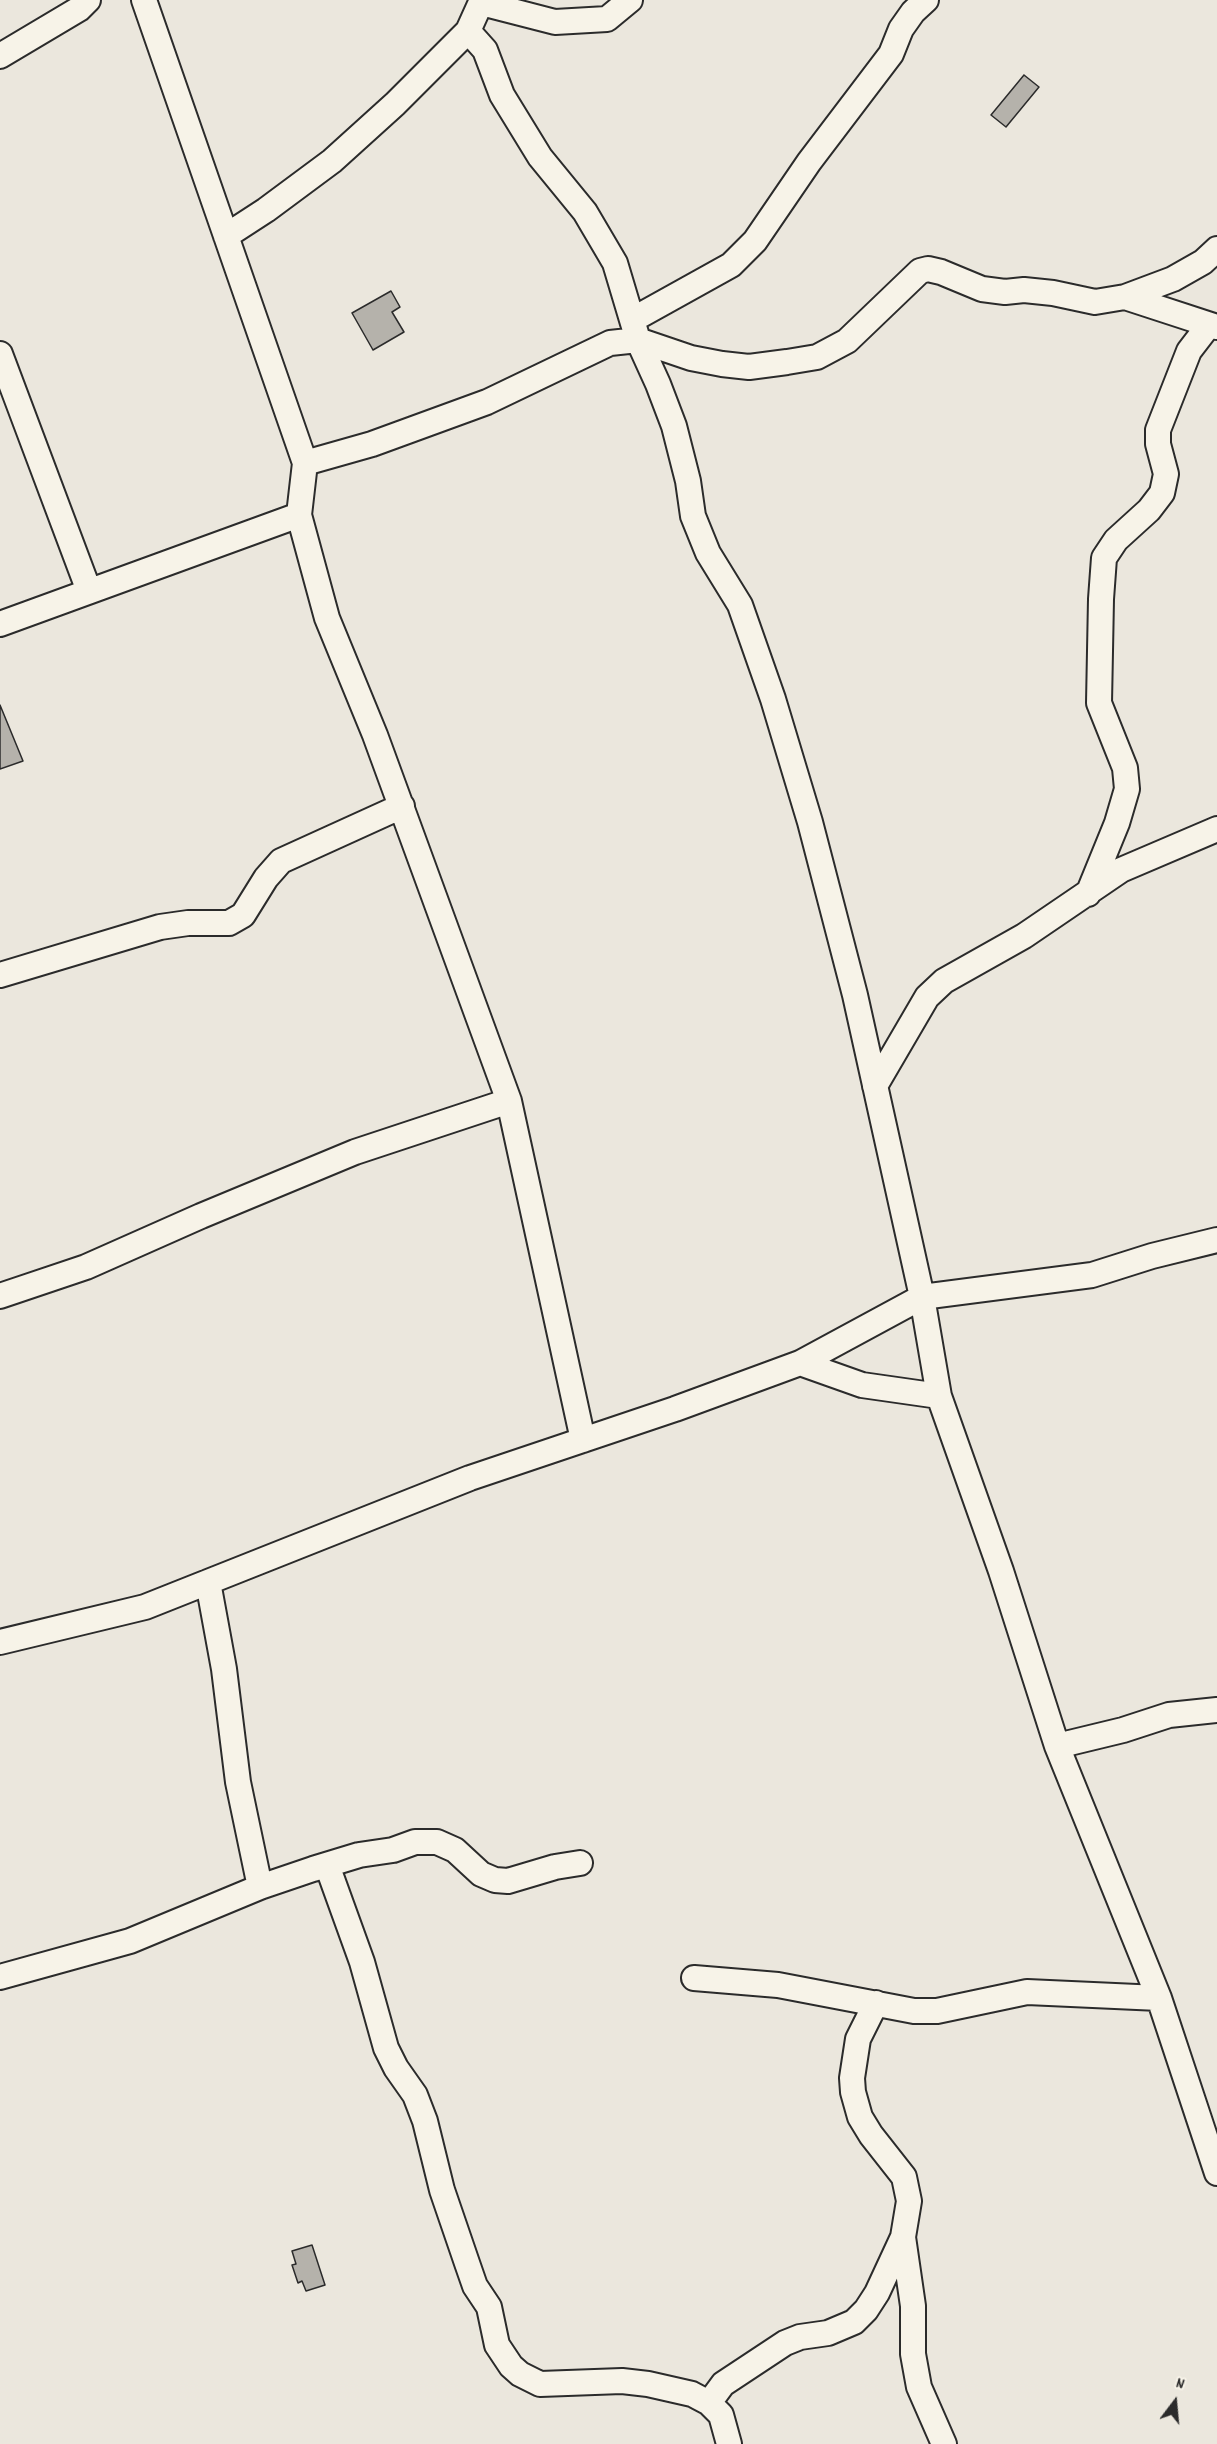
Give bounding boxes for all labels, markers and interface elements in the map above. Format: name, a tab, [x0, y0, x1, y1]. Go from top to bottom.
north arrow	[1145, 2372, 1205, 2432]
text: N	[1173, 2372, 1187, 2396]

